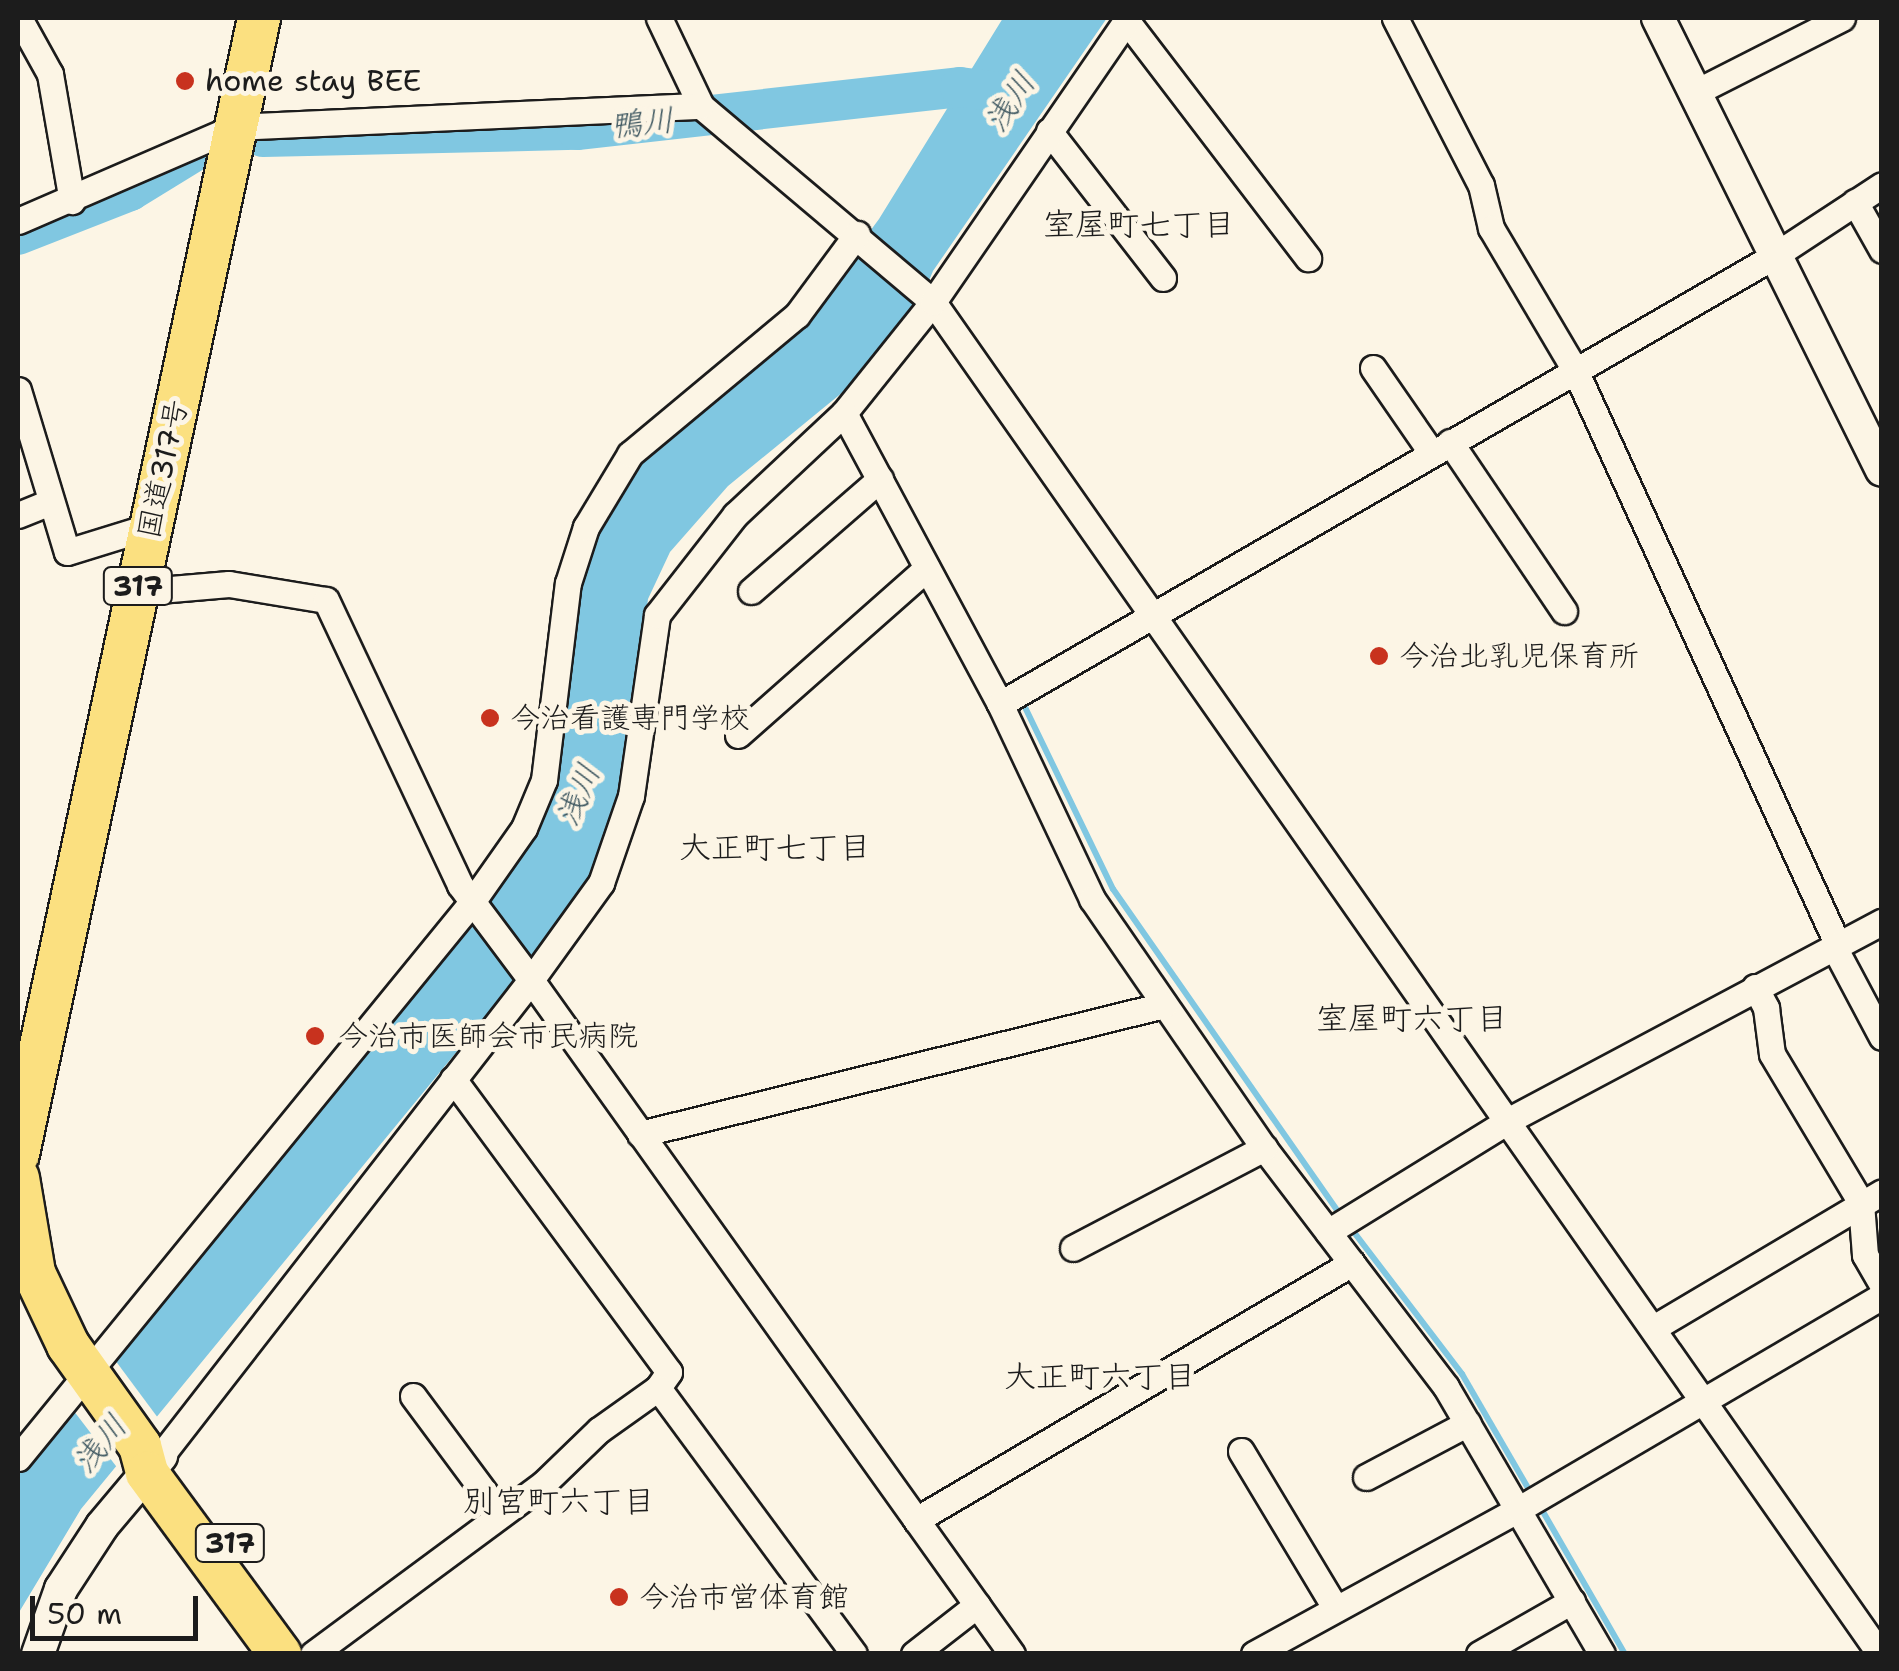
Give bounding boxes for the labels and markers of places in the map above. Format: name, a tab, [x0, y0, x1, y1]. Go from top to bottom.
place label: home stay BEE	[205, 63, 421, 99]
marker: home stay BEE	[174, 70, 196, 92]
place label: 今治北乳児保育所	[1399, 638, 1639, 674]
marker: 今治北乳児保育所	[1368, 645, 1390, 667]
place label: 今治看護専門学校	[510, 700, 750, 736]
marker: 今治看護専門学校	[479, 707, 501, 729]
place label: 今治市医師会市民病院	[338, 1018, 638, 1054]
marker: 今治市医師会市民病院	[302, 1023, 328, 1049]
place label: 今治市営体育館	[639, 1579, 849, 1615]
marker: 今治市営体育館	[608, 1586, 630, 1608]

